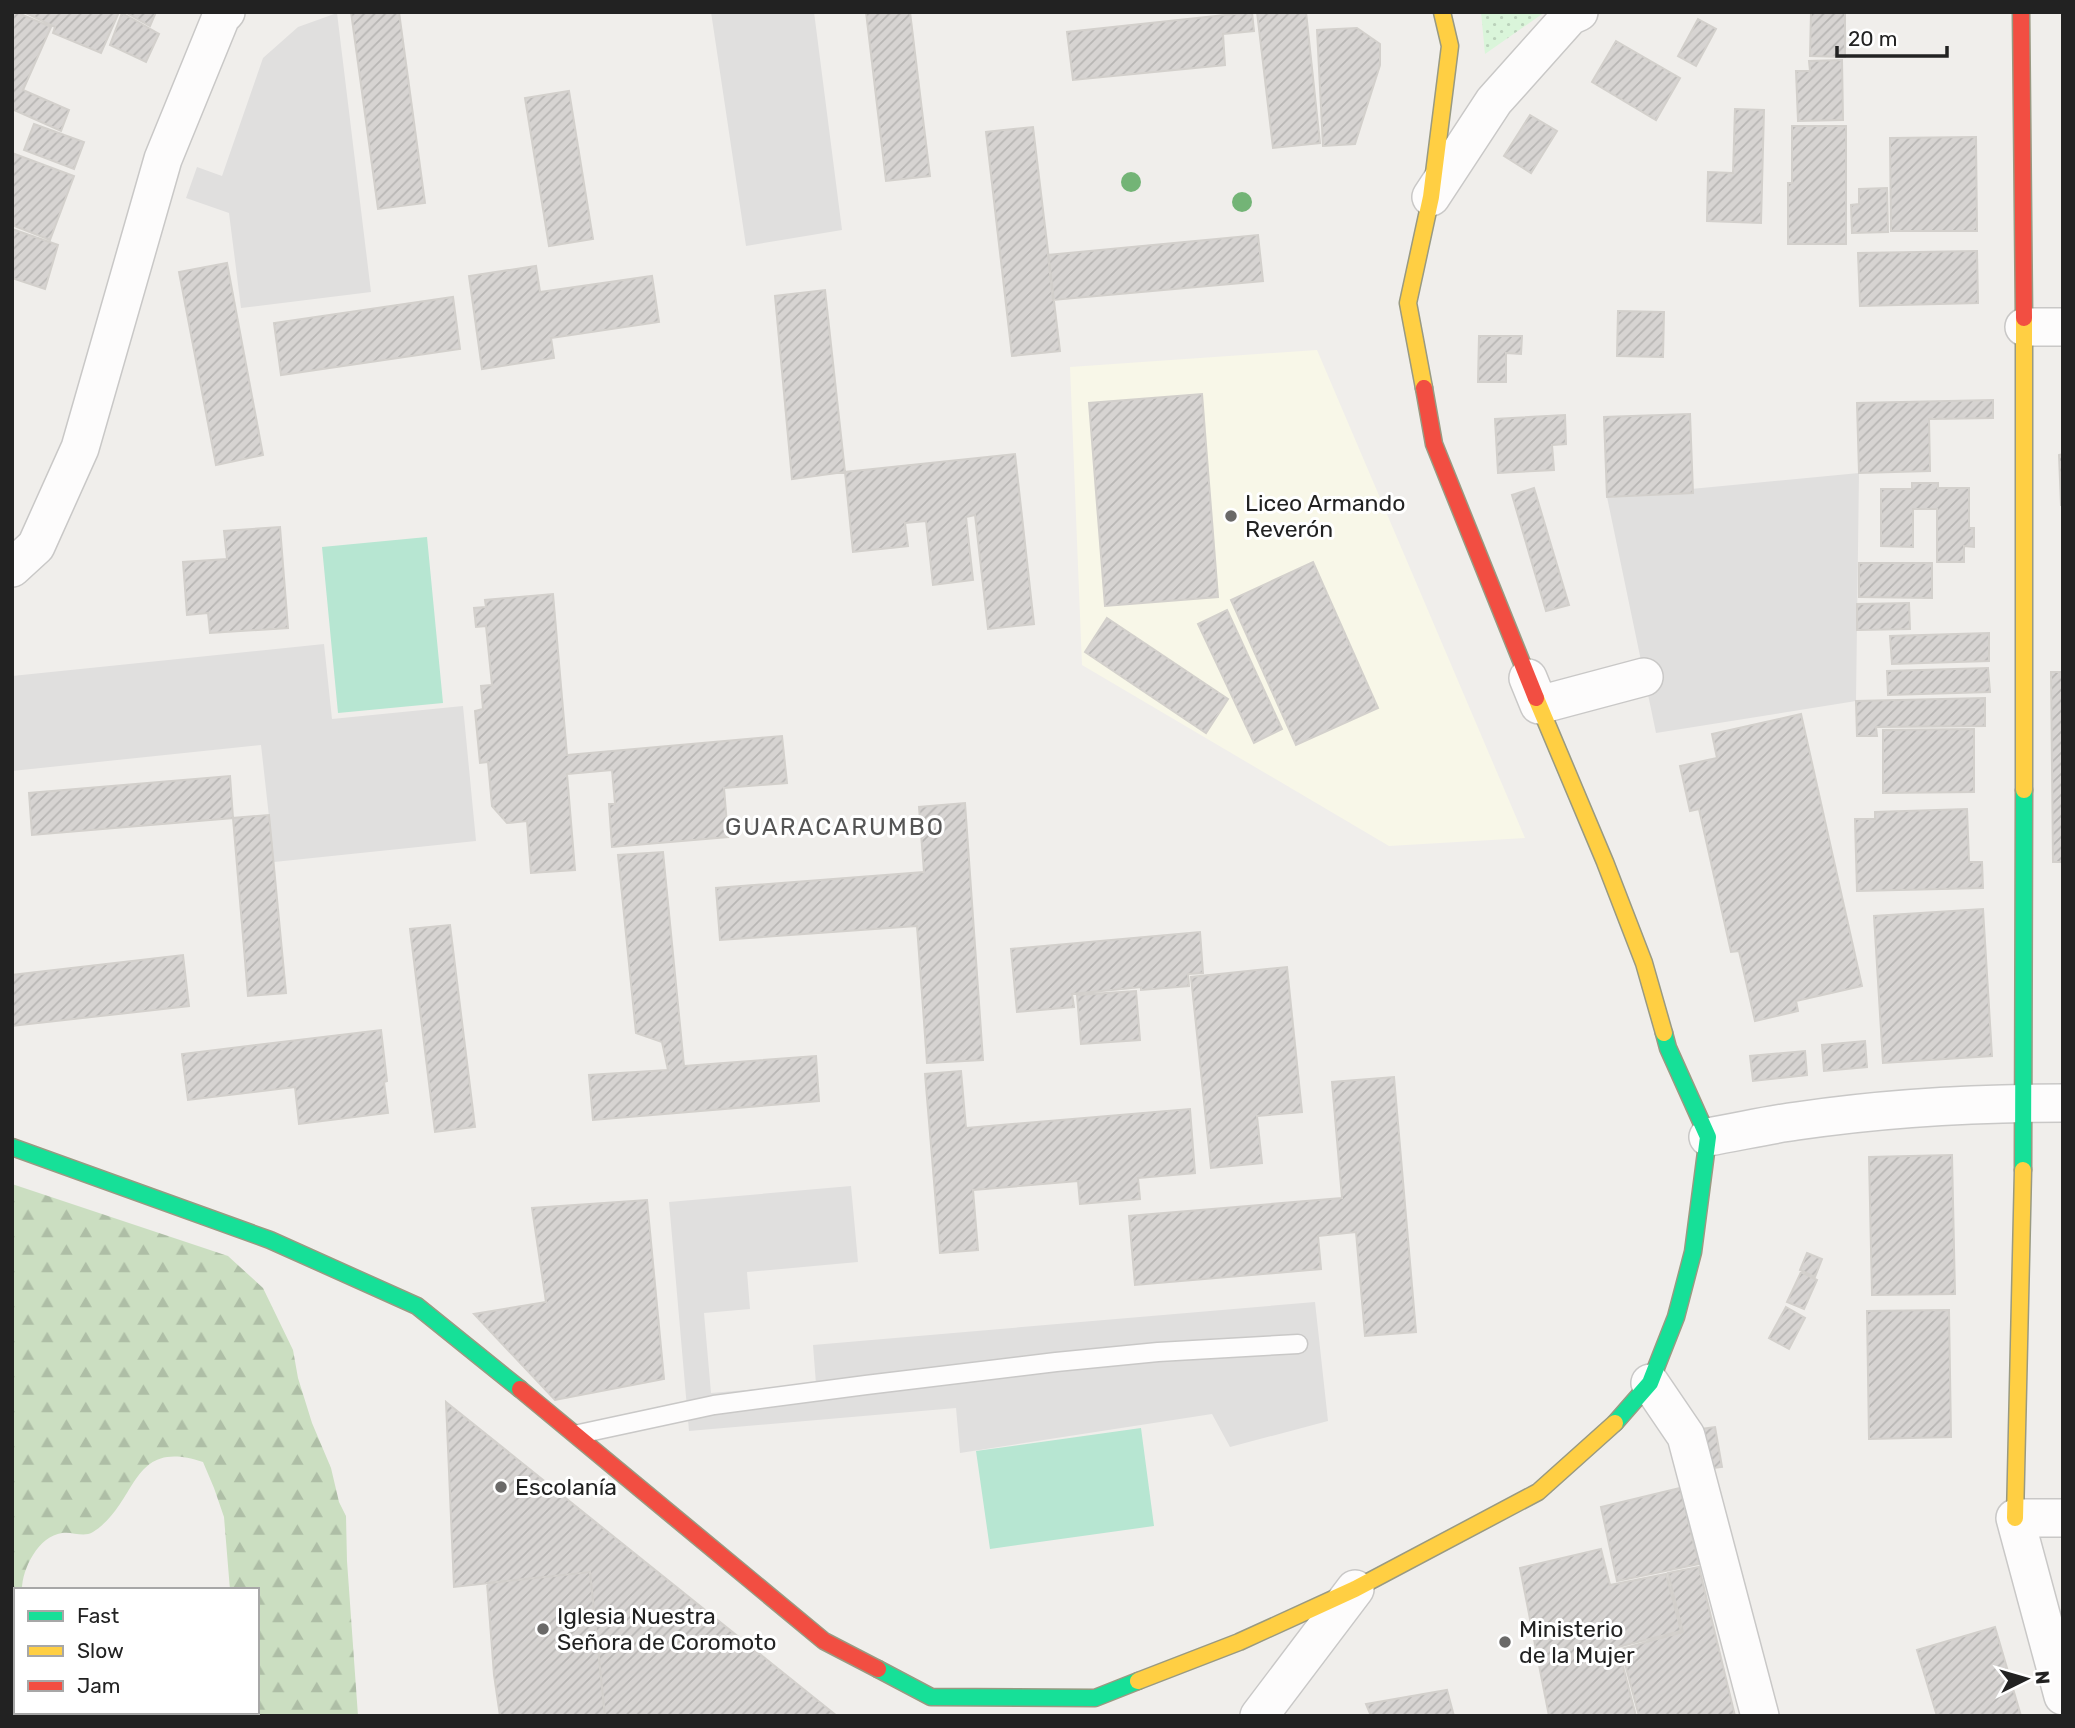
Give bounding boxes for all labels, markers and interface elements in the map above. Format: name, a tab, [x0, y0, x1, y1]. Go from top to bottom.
scale bar	[1837, 14, 1947, 58]
text: 20 m	[1848, 26, 1897, 51]
place label: Liceo Armando Reverón	[1245, 489, 1405, 543]
marker: Liceo Armando Reverón	[1223, 508, 1239, 524]
district label: GUARACARUMBO	[725, 813, 945, 841]
place label: Escolanía	[515, 1473, 617, 1501]
marker: Escolanía	[493, 1479, 509, 1495]
legend	[14, 1588, 259, 1714]
place label: Iglesia Nuestra Señora de Coromoto	[557, 1602, 776, 1656]
text: Fast	[77, 1603, 119, 1628]
place label: Ministerio de la Mujer	[1519, 1615, 1635, 1669]
marker: Iglesia Nuestra Señora de Coromoto	[535, 1621, 551, 1637]
marker: Ministerio de la Mujer	[1497, 1634, 1513, 1650]
text: Slow	[77, 1638, 124, 1663]
north arrow	[1991, 1644, 2061, 1714]
text: N	[2030, 1670, 2054, 1685]
text: Jam	[77, 1673, 121, 1698]

